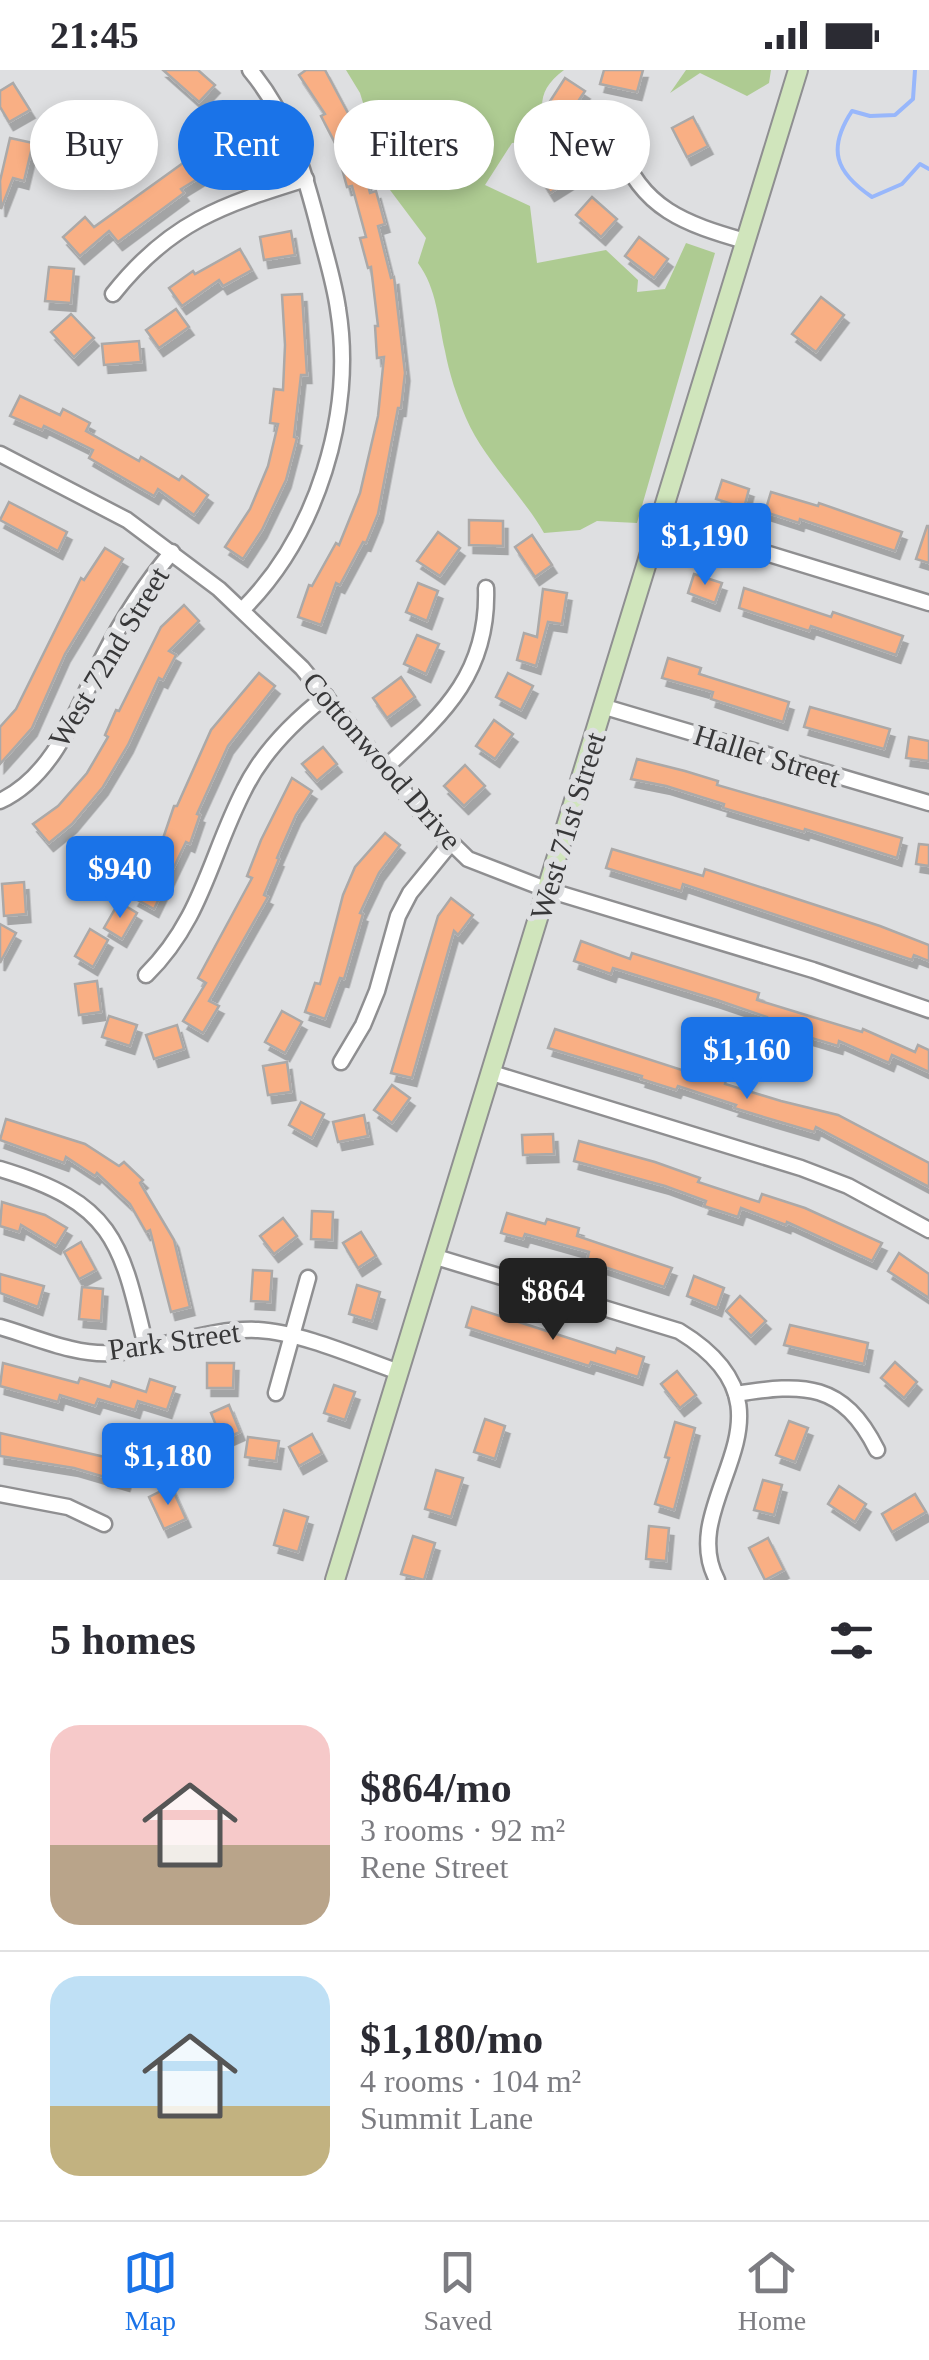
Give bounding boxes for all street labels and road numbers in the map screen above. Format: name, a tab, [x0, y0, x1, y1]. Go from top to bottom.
street label: West 72nd Street	[42, 560, 176, 753]
street label: Cottonwood Drive	[296, 665, 468, 856]
street label: Hallet Street	[690, 718, 845, 794]
street label: West 71st Street	[523, 728, 612, 924]
street label: Park Street	[106, 1315, 242, 1366]

